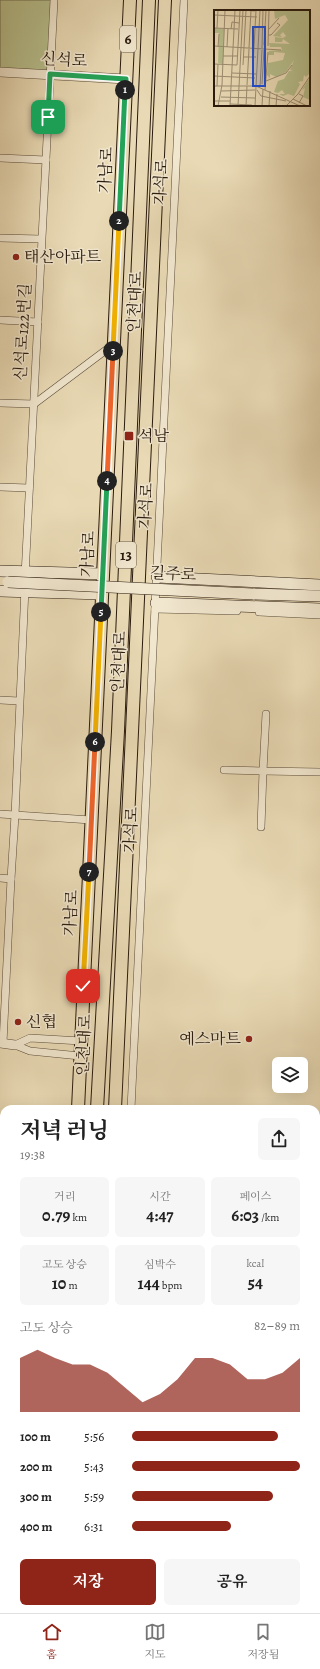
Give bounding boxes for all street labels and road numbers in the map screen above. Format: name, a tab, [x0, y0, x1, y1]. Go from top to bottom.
road number: 6	[120, 26, 136, 52]
street label: 신석로	[40, 48, 88, 72]
street label: 가남로	[94, 146, 118, 194]
street label: 가석로	[149, 158, 173, 206]
street label: 인천대로	[122, 270, 148, 333]
street label: 신석로122번길	[9, 283, 37, 381]
street label: 가석로	[134, 482, 158, 530]
street label: 가남로	[76, 530, 100, 578]
road number: 13	[116, 542, 136, 568]
street label: 길주로	[149, 562, 197, 586]
street label: 인천대로	[106, 630, 132, 693]
street label: 가석로	[119, 806, 143, 854]
street label: 가남로	[59, 889, 83, 937]
street label: 인천대로	[71, 1013, 97, 1076]

